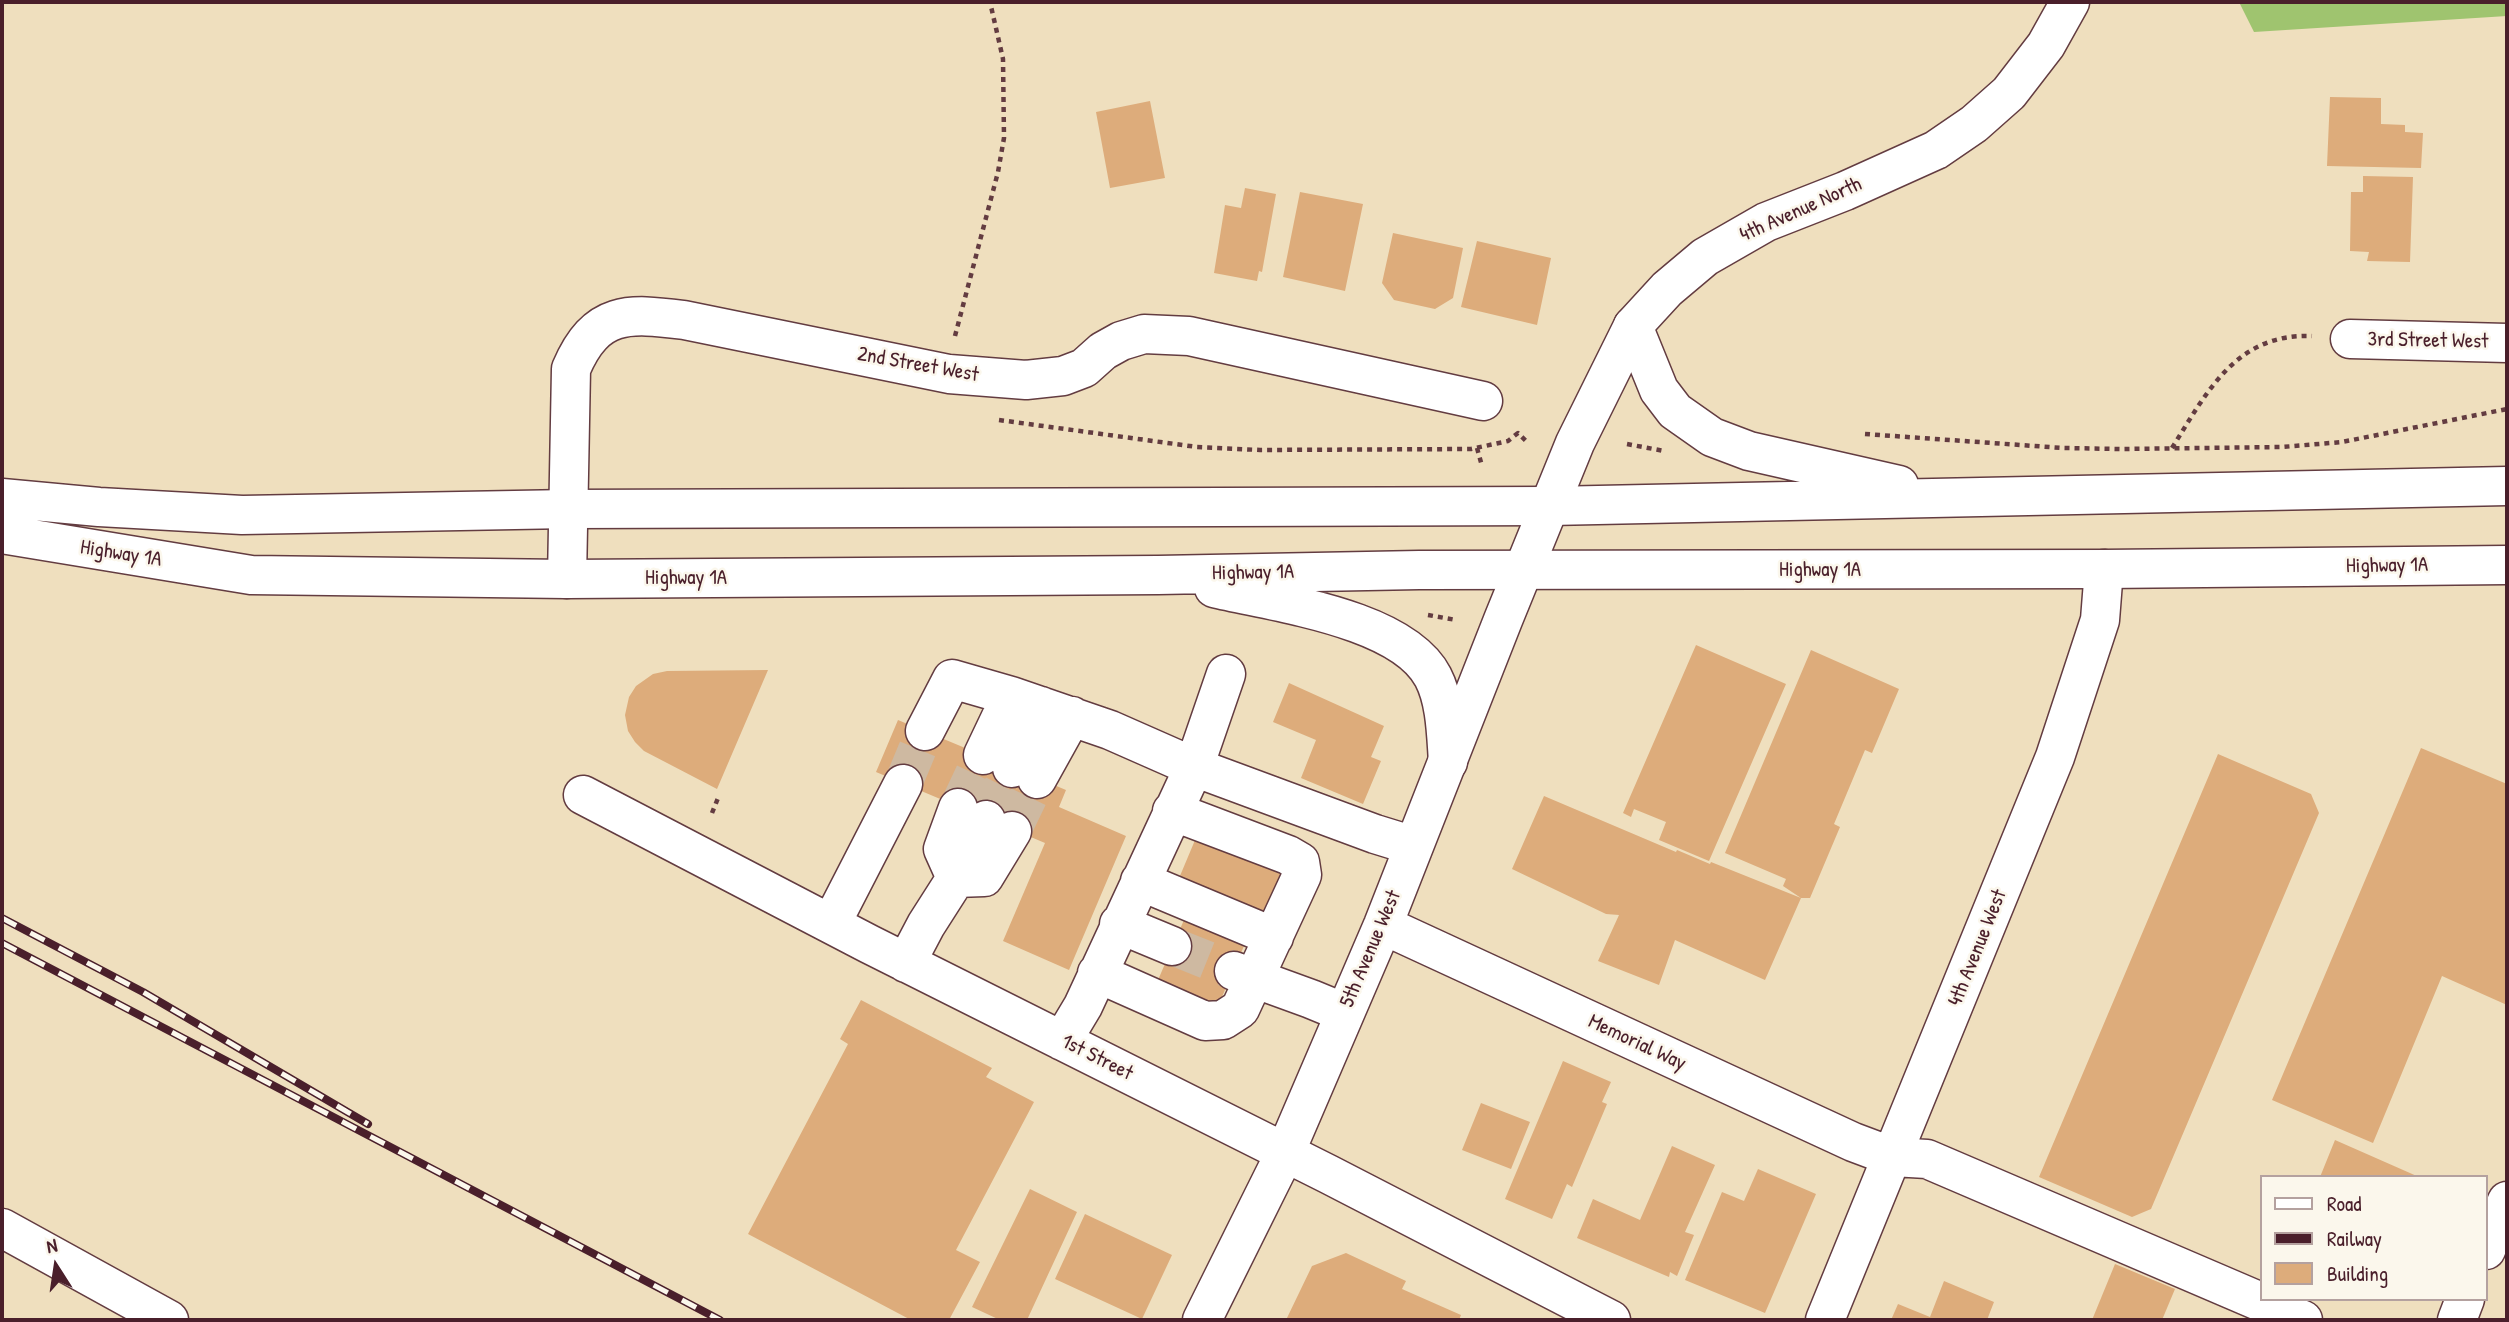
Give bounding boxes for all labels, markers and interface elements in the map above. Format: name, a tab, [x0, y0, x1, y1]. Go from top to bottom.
street label: 4th Avenue North	[1736, 172, 1866, 248]
street label: 3rd Street West	[2367, 327, 2489, 355]
street label: 2nd Street West	[855, 342, 981, 388]
street label: Highway 1A	[78, 535, 164, 573]
street label: Highway 1A	[2346, 553, 2428, 579]
street label: Highway 1A	[1779, 557, 1861, 583]
street label: Highway 1A	[1212, 560, 1294, 586]
street label: Highway 1A	[645, 565, 727, 591]
street label: 4th Avenue West	[1943, 886, 2013, 1010]
street label: 5th Avenue West	[1335, 887, 1407, 1011]
street label: Memorial Way	[1584, 1009, 1690, 1077]
street label: 1st Street	[1057, 1029, 1137, 1087]
legend	[2260, 1175, 2488, 1301]
text: Road	[2327, 1189, 2361, 1218]
text: Railway	[2327, 1224, 2382, 1253]
north arrow	[21, 1231, 91, 1301]
text: N	[44, 1232, 59, 1259]
text: Building	[2327, 1259, 2388, 1288]

